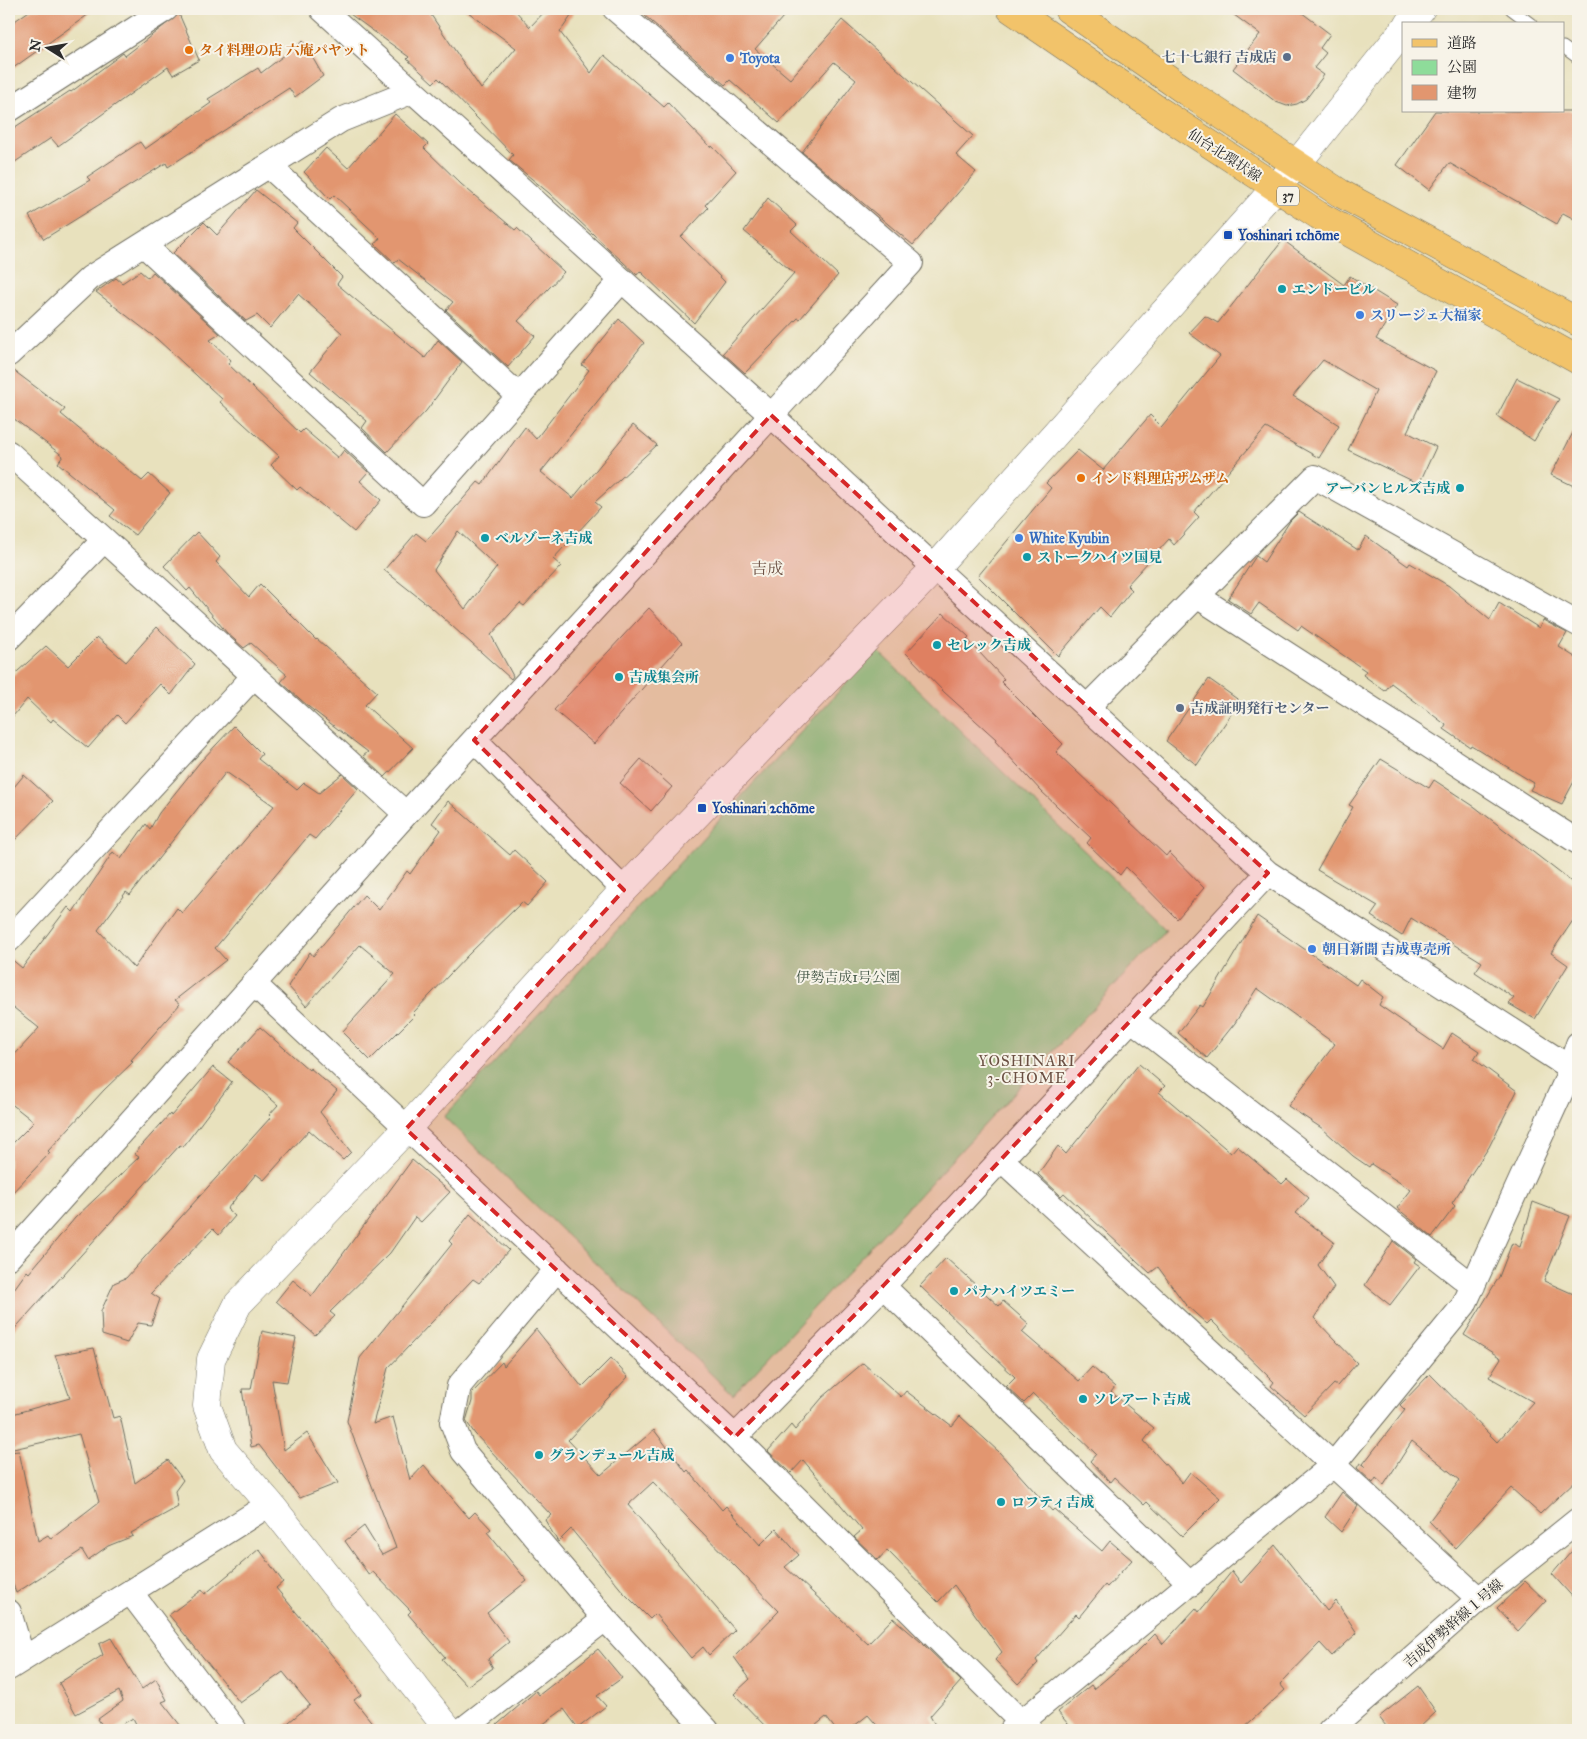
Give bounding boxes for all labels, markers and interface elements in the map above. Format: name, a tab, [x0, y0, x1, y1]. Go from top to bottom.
north arrow	[22, 22, 72, 72]
legend	[1402, 22, 1564, 112]
text: 道路	[1447, 34, 1477, 52]
text: N	[26, 38, 45, 53]
place label: タイ料理の店 六庵パヤット	[199, 42, 370, 59]
marker: タイ料理の店 六庵パヤット	[183, 44, 195, 56]
place label: 七十七銀行 吉成店	[1162, 49, 1277, 66]
place label: Toyota	[739, 50, 781, 68]
marker: 七十七銀行 吉成店	[1281, 51, 1293, 63]
marker: Toyota	[724, 52, 736, 64]
text: 公園	[1447, 58, 1477, 76]
text: 建物	[1447, 84, 1477, 102]
street label: 仙台北環状線	[1185, 125, 1265, 185]
road number: 37	[1277, 187, 1299, 206]
place label: Yoshinari 1chōme	[1237, 227, 1340, 244]
marker: Yoshinari 1chōme	[1222, 229, 1234, 241]
place label: エンドービル	[1292, 281, 1376, 298]
marker: エンドービル	[1276, 283, 1288, 295]
place label: スリージェ大福家	[1370, 307, 1481, 324]
marker: スリージェ大福家	[1354, 309, 1366, 321]
place label: インド料理店ザムザム	[1091, 470, 1229, 487]
marker: インド料理店ザムザム	[1075, 472, 1087, 484]
place label: アーバンヒルズ吉成	[1326, 480, 1450, 497]
marker: アーバンヒルズ吉成	[1454, 482, 1466, 494]
place label: ベルゾーネ吉成	[495, 530, 592, 547]
place label: White Kyubin	[1029, 530, 1110, 548]
marker: ベルゾーネ吉成	[479, 532, 491, 544]
marker: White Kyubin	[1013, 532, 1025, 544]
place label: ストークハイツ国見	[1037, 549, 1162, 566]
marker: ストークハイツ国見	[1021, 551, 1033, 563]
district label: 吉成	[751, 559, 783, 578]
place label: セレック吉成	[947, 637, 1031, 654]
marker: セレック吉成	[931, 639, 943, 651]
place label: 吉成集会所	[629, 669, 699, 686]
marker: 吉成集会所	[613, 671, 625, 683]
place label: 吉成証明発行センター	[1190, 700, 1329, 717]
marker: 吉成証明発行センター	[1174, 702, 1186, 714]
place label: Yoshinari 2chōme	[711, 800, 815, 817]
marker: Yoshinari 2chōme	[696, 802, 708, 814]
place label: 朝日新聞 吉成専売所	[1322, 941, 1451, 958]
marker: 朝日新聞 吉成専売所	[1306, 943, 1318, 955]
park label: 伊勢吉成1号公園	[796, 969, 900, 986]
district label: YOSHINARI 3-CHOME	[978, 1052, 1076, 1087]
place label: パナハイツエミー	[964, 1283, 1075, 1300]
marker: パナハイツエミー	[948, 1285, 960, 1297]
place label: ソレアート吉成	[1093, 1391, 1191, 1408]
marker: ソレアート吉成	[1077, 1393, 1089, 1405]
place label: グランデュール吉成	[549, 1447, 674, 1464]
marker: グランデュール吉成	[533, 1449, 545, 1461]
place label: ロフティ吉成	[1011, 1494, 1094, 1511]
marker: ロフティ吉成	[995, 1496, 1007, 1508]
street label: 吉成伊勢幹線１号線	[1400, 1576, 1506, 1671]

